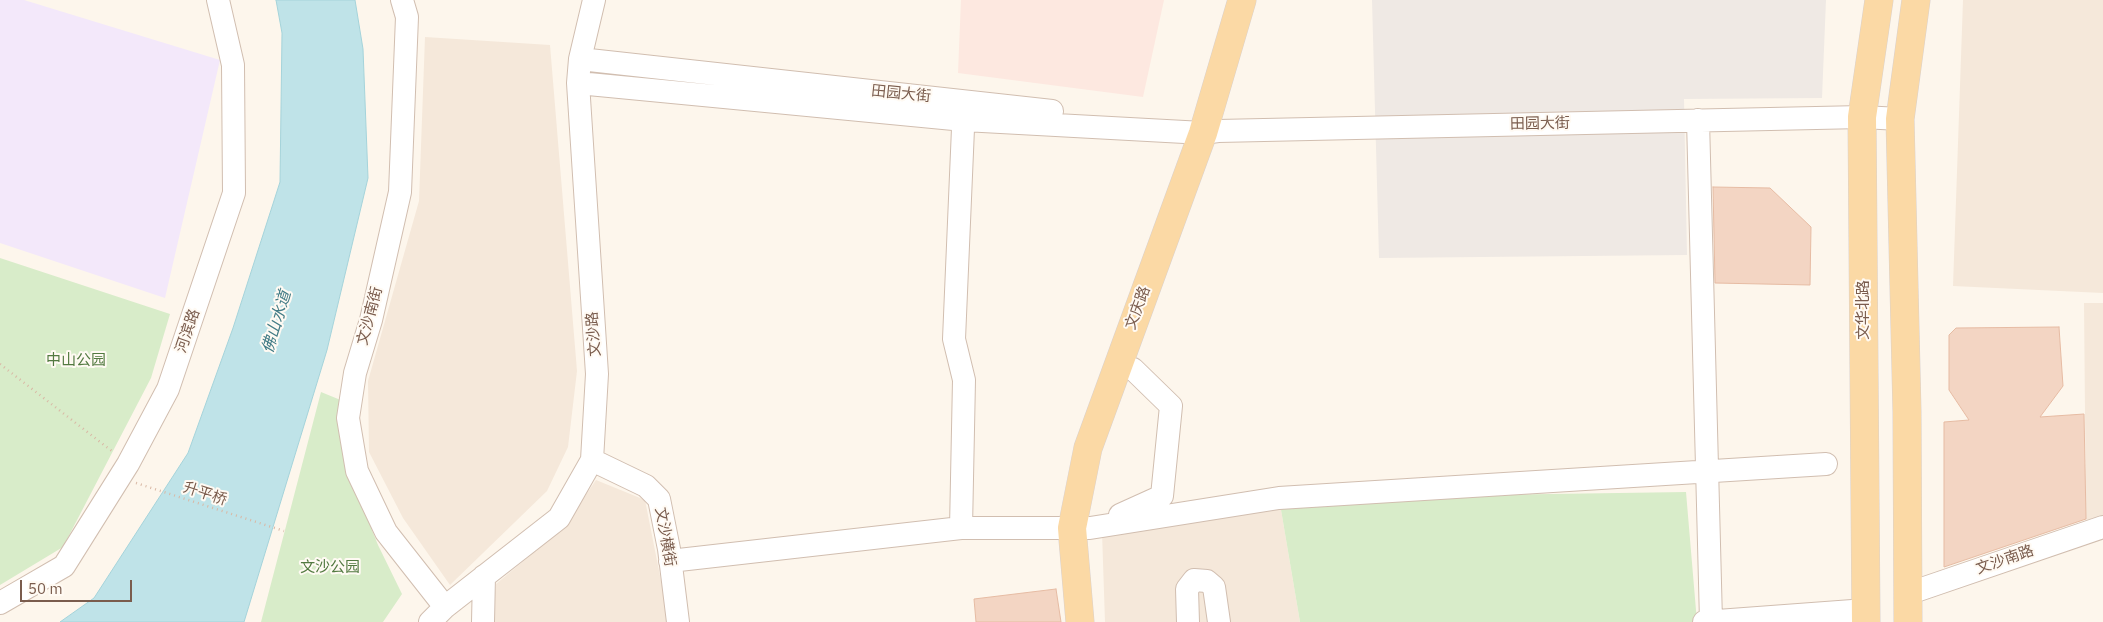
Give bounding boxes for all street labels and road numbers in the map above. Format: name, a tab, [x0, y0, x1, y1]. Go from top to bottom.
street label: 田园大街	[870, 82, 932, 106]
street label: 田园大街	[1510, 114, 1570, 134]
street label: 文华北路	[1855, 280, 1873, 340]
street label: 文庆路	[1122, 284, 1154, 332]
street label: 文沙南街	[354, 285, 386, 347]
street label: 河滨路	[172, 307, 204, 355]
street label: 文沙路	[583, 311, 605, 357]
street label: 升平桥	[181, 478, 229, 510]
street label: 文沙横街	[651, 506, 679, 568]
street label: 文沙南路	[1974, 542, 2036, 578]

